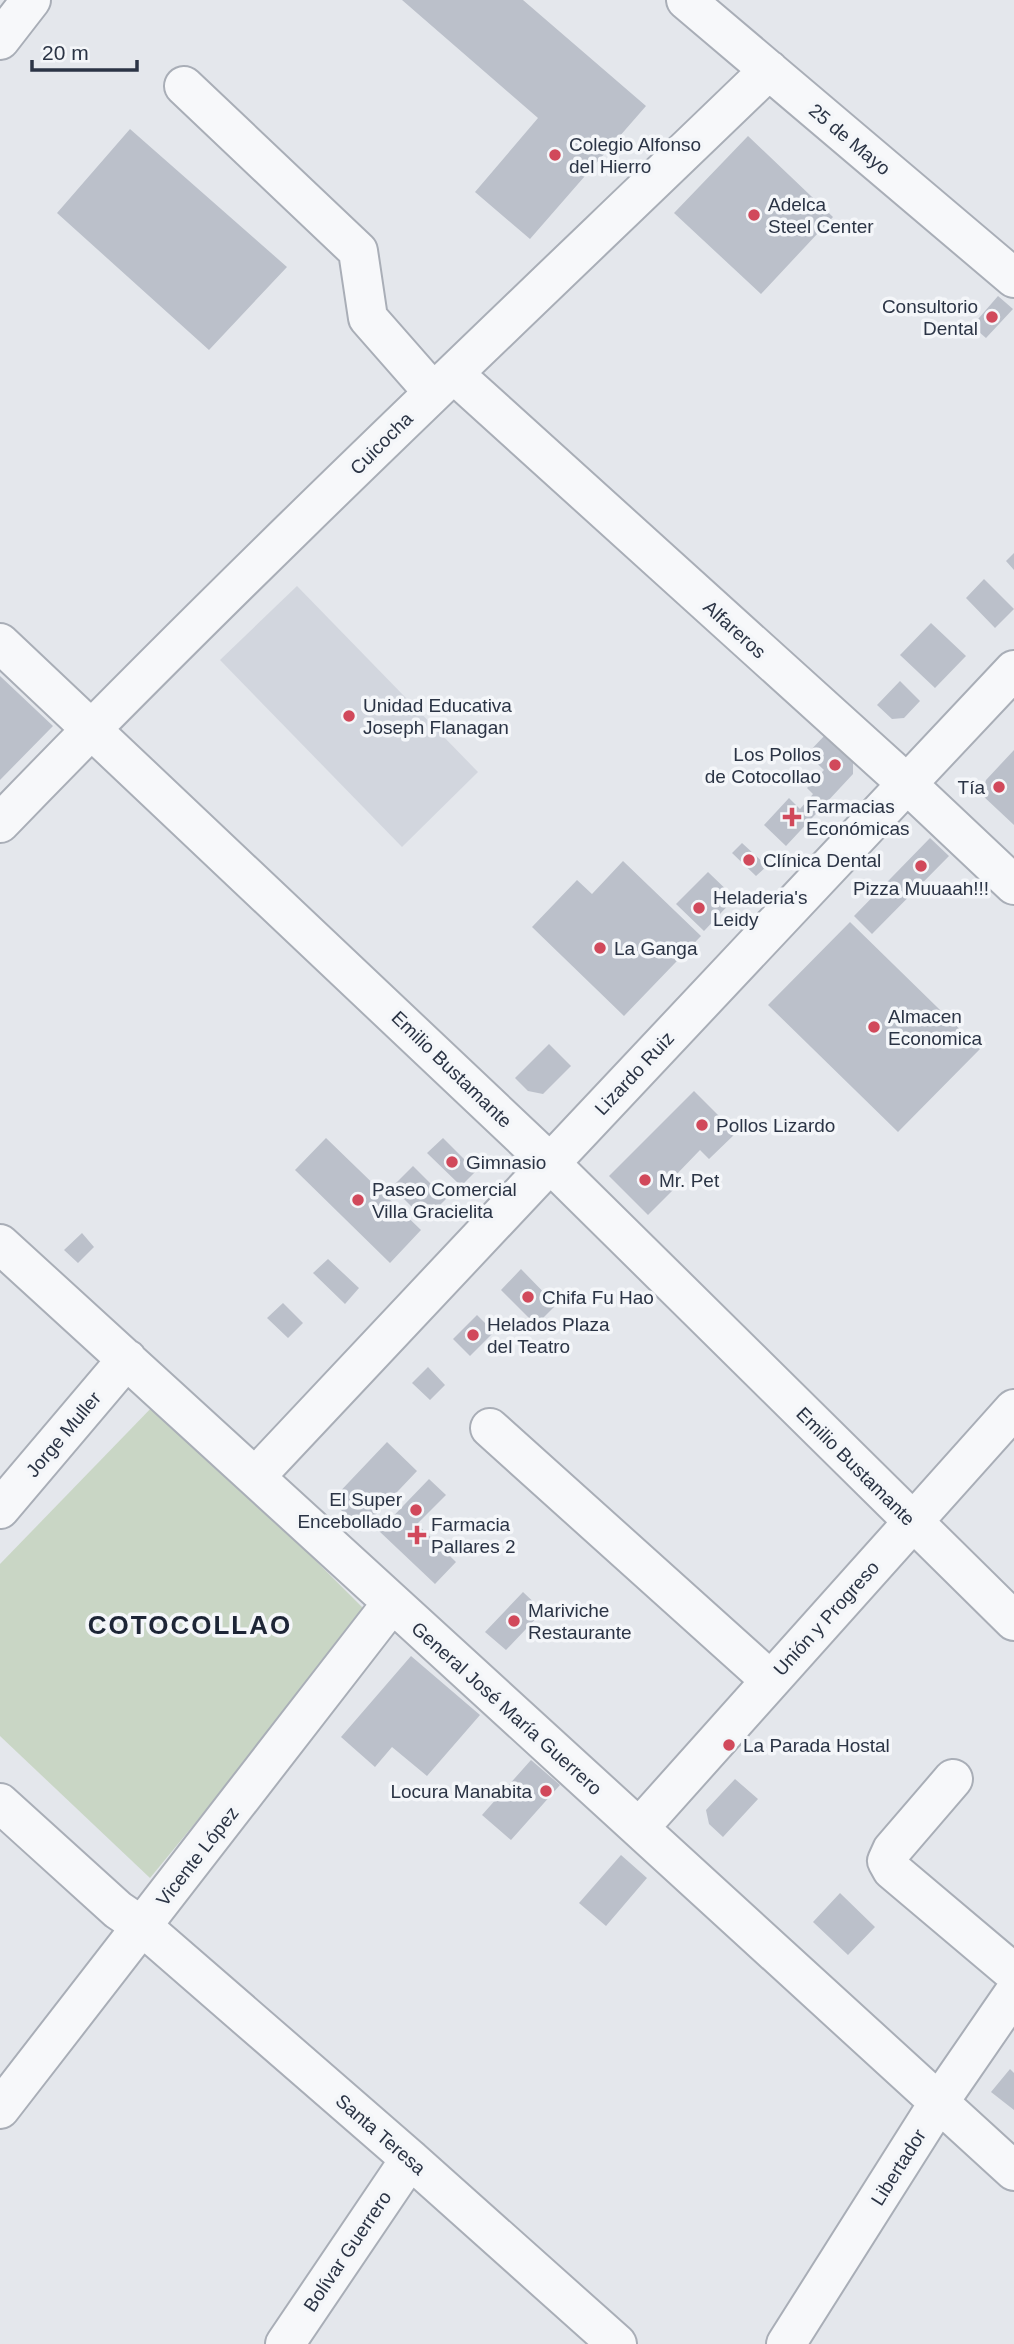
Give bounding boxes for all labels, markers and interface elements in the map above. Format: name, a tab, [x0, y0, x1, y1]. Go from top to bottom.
scale bar	[32, 28, 136, 72]
text: 20 m	[42, 41, 89, 64]
street label: 25 de Mayo	[805, 99, 894, 179]
place label: Colegio Alfonso del Hierro	[569, 134, 701, 177]
marker: Colegio Alfonso del Hierro	[547, 147, 563, 163]
place label: Adelca Steel Center	[768, 194, 874, 237]
marker: Adelca Steel Center	[746, 207, 762, 223]
place label: Consultorio Dental	[882, 296, 978, 339]
marker: Consultorio Dental	[984, 309, 1000, 325]
street label: Cuicocha	[346, 408, 417, 479]
street label: Alfareros	[699, 596, 770, 663]
place label: Unidad Educativa Joseph Flanagan	[363, 695, 512, 738]
marker: Unidad Educativa Joseph Flanagan	[341, 708, 357, 724]
place label: Los Pollos de Cotocollao	[705, 744, 821, 787]
marker: Los Pollos de Cotocollao	[827, 757, 843, 773]
place label: Tía	[958, 777, 985, 798]
marker: Tía	[991, 779, 1007, 795]
place label: Farmacias Económicas	[806, 796, 910, 839]
marker: Farmacias Económicas	[784, 809, 800, 825]
place label: Clínica Dental	[763, 850, 881, 871]
marker: Clínica Dental	[741, 852, 757, 868]
marker: Pizza Muuaah!!!	[913, 858, 929, 874]
place label: Pizza Muuaah!!!	[853, 878, 989, 899]
place label: Heladeria's Leidy	[713, 887, 807, 930]
marker: Heladeria's Leidy	[691, 900, 707, 916]
place label: La Ganga	[614, 938, 698, 959]
marker: La Ganga	[592, 940, 608, 956]
place label: Almacen Economica	[888, 1006, 982, 1049]
street label: Emilio Bustamante	[387, 1007, 516, 1132]
marker: Almacen Economica	[866, 1019, 882, 1035]
street label: Lizardo Ruiz	[591, 1028, 678, 1119]
place label: Pollos Lizardo	[716, 1115, 835, 1136]
marker: Pollos Lizardo	[694, 1117, 710, 1133]
place label: Gimnasio	[466, 1152, 546, 1173]
marker: Gimnasio	[444, 1154, 460, 1170]
place label: Mr. Pet	[659, 1170, 720, 1191]
marker: Mr. Pet	[637, 1172, 653, 1188]
place label: Paseo Comercial Villa Gracielita	[372, 1179, 517, 1222]
marker: Paseo Comercial Villa Gracielita	[350, 1192, 366, 1208]
place label: Chifa Fu Hao	[542, 1287, 654, 1308]
marker: Chifa Fu Hao	[520, 1289, 536, 1305]
place label: Helados Plaza del Teatro	[487, 1314, 610, 1357]
marker: Helados Plaza del Teatro	[465, 1327, 481, 1343]
street label: Jorge Muller	[22, 1387, 105, 1481]
street label: Emilio Bustamante	[792, 1403, 919, 1530]
place label: El Super Encebollado	[297, 1489, 403, 1532]
marker: El Super Encebollado	[408, 1502, 424, 1518]
place label: Farmacia Pallares 2	[431, 1514, 516, 1557]
marker: Farmacia Pallares 2	[409, 1527, 425, 1543]
street label: Unión y Progreso	[769, 1557, 883, 1680]
place label: Mariviche Restaurante	[528, 1600, 632, 1643]
district label: COTOCOLLAO	[88, 1610, 292, 1640]
marker: Mariviche Restaurante	[506, 1613, 522, 1629]
street label: General José María Guerrero	[407, 1618, 606, 1799]
place label: La Parada Hostal	[743, 1735, 890, 1756]
marker: La Parada Hostal	[721, 1737, 737, 1753]
place label: Locura Manabita	[390, 1781, 532, 1802]
marker: Locura Manabita	[538, 1783, 554, 1799]
street label: Vicente López	[152, 1803, 243, 1910]
street label: Santa Teresa	[332, 2090, 430, 2179]
street label: Libertador	[867, 2125, 930, 2209]
street label: Bolívar Guerrero	[299, 2187, 395, 2315]

